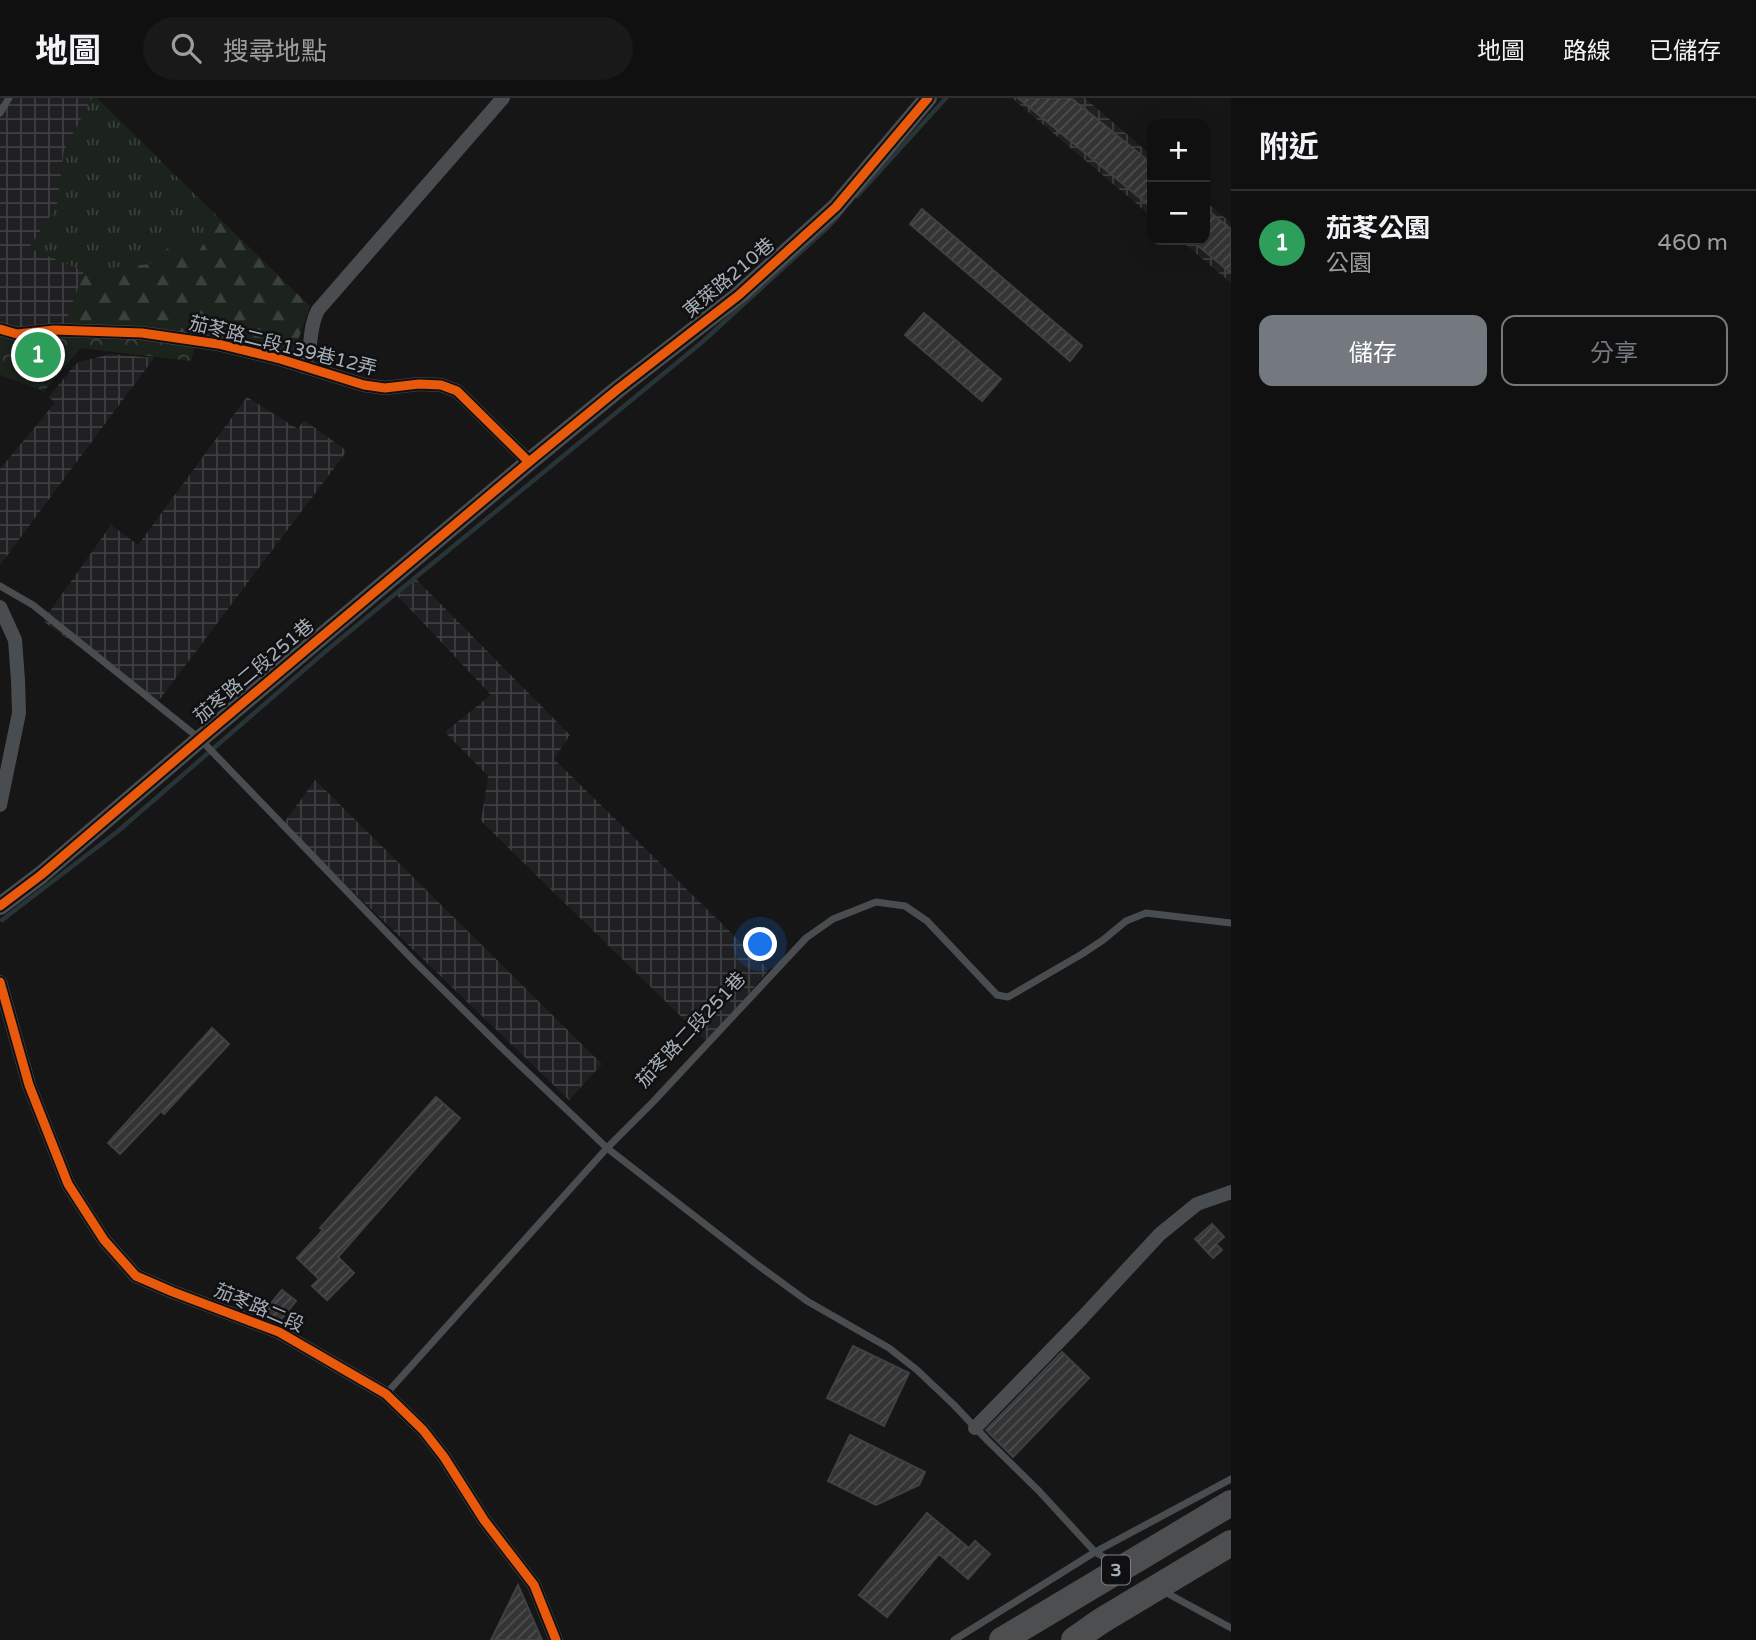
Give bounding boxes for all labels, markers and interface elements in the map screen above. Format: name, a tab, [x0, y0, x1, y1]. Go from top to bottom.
search box	[143, 17, 633, 80]
icon: search	[167, 29, 205, 67]
text: 地圖	[35, 32, 101, 71]
text: 搜尋地點	[223, 36, 327, 67]
text: 地圖	[1477, 37, 1525, 66]
text: 路線	[1563, 37, 1611, 66]
text: 已儲存	[1649, 37, 1721, 66]
map controls	[1147, 119, 1210, 245]
button: +	[1147, 119, 1210, 182]
text: 附近	[1259, 129, 1319, 166]
button: −	[1147, 182, 1210, 245]
text: 茄苳公園	[1326, 213, 1430, 244]
text: 1	[1275, 229, 1289, 257]
text: 460 m	[1658, 229, 1728, 257]
street label: 東萊路210巷	[679, 234, 779, 322]
text: 公園	[1326, 250, 1372, 278]
street label: 茄苳路二段139巷12弄	[187, 312, 379, 380]
button: 儲存	[1259, 315, 1487, 386]
button: 分享	[1501, 315, 1728, 386]
pin: 1	[15, 329, 61, 381]
street label: 茄苳路二段251巷	[190, 614, 318, 728]
your location	[743, 927, 777, 961]
street label: 茄苳路二段251巷	[632, 968, 750, 1092]
street label: 茄苳路二段	[211, 1279, 307, 1337]
road number: 3	[1102, 1555, 1130, 1584]

